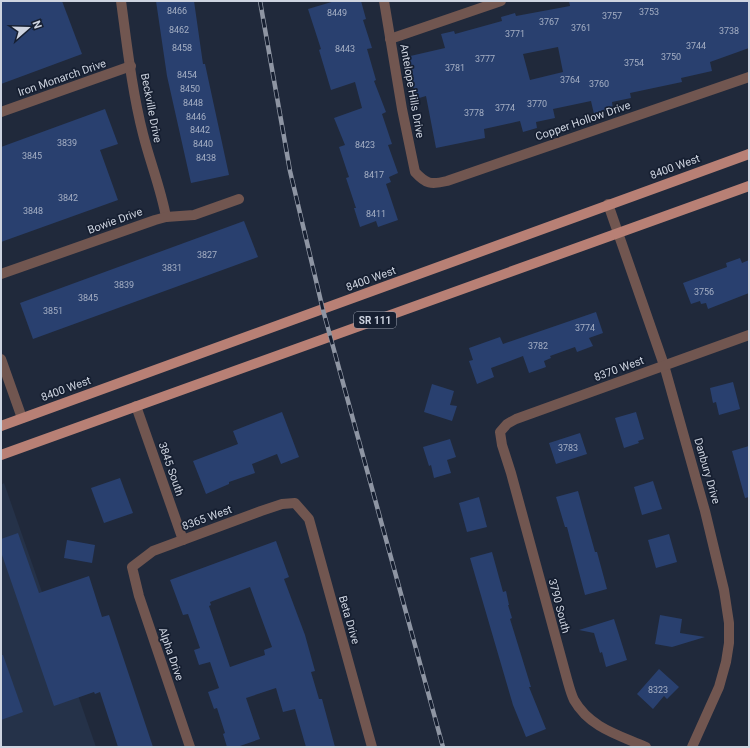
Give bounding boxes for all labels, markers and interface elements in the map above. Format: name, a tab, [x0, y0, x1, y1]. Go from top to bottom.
house number: 8466	[167, 6, 187, 16]
house number: 3753	[639, 7, 659, 17]
north arrow	[8, 8, 48, 48]
house number: 8449	[327, 8, 347, 18]
house number: 3757	[602, 11, 622, 21]
house number: 3767	[539, 17, 559, 27]
text: N	[29, 19, 44, 31]
house number: 3761	[571, 23, 591, 33]
house number: 8462	[169, 25, 189, 35]
house number: 3738	[719, 26, 739, 36]
house number: 3771	[505, 29, 525, 39]
house number: 3744	[686, 41, 706, 51]
house number: 8458	[172, 43, 192, 53]
street label: Antelope Hills Drive	[397, 43, 427, 139]
house number: 8443	[335, 44, 355, 54]
house number: 3750	[661, 52, 681, 62]
house number: 3777	[475, 54, 495, 64]
street label: Iron Monarch Drive	[16, 57, 108, 99]
house number: 3754	[624, 58, 644, 68]
house number: 3781	[445, 63, 465, 73]
house number: 8454	[177, 70, 197, 80]
street label: Beckville Drive	[138, 72, 164, 144]
house number: 3764	[560, 75, 580, 85]
house number: 3760	[589, 79, 609, 89]
house number: 8450	[180, 84, 200, 94]
house number: 8448	[183, 98, 203, 108]
house number: 3770	[527, 99, 547, 109]
street label: Copper Hollow Drive	[534, 99, 632, 143]
house number: 3774	[495, 103, 515, 113]
house number: 3778	[464, 108, 484, 118]
house number: 8446	[186, 112, 206, 122]
house number: 8442	[190, 125, 210, 135]
house number: 3839	[57, 138, 77, 148]
house number: 8440	[193, 139, 213, 149]
house number: 8423	[355, 140, 375, 150]
house number: 3845	[22, 151, 42, 161]
street label: 8400 West	[648, 152, 702, 182]
house number: 8438	[196, 153, 216, 163]
house number: 8417	[364, 170, 384, 180]
house number: 3842	[58, 193, 78, 203]
street label: Bowie Drive	[86, 205, 144, 237]
house number: 3848	[23, 206, 43, 216]
house number: 8411	[366, 209, 386, 219]
house number: 3827	[197, 250, 217, 260]
house number: 3831	[162, 263, 182, 273]
street label: 8400 West	[344, 264, 398, 294]
house number: 3839	[114, 280, 134, 290]
house number: 3756	[694, 287, 714, 297]
house number: 3845	[78, 293, 98, 303]
house number: 3851	[43, 306, 63, 316]
road number: SR 111	[354, 312, 396, 328]
house number: 3774	[575, 323, 595, 333]
house number: 3782	[528, 341, 548, 351]
street label: 8370 West	[592, 354, 646, 384]
street label: 8400 West	[39, 374, 93, 404]
street label: Danbury Drive	[691, 437, 723, 506]
street label: 3845 South	[156, 440, 186, 498]
house number: 3783	[558, 443, 578, 453]
street label: 8365 West	[180, 503, 234, 533]
street label: 3790 South	[545, 577, 573, 635]
street label: Beta Drive	[336, 594, 362, 646]
street label: Alpha Drive	[156, 626, 186, 683]
house number: 8323	[648, 685, 668, 695]

